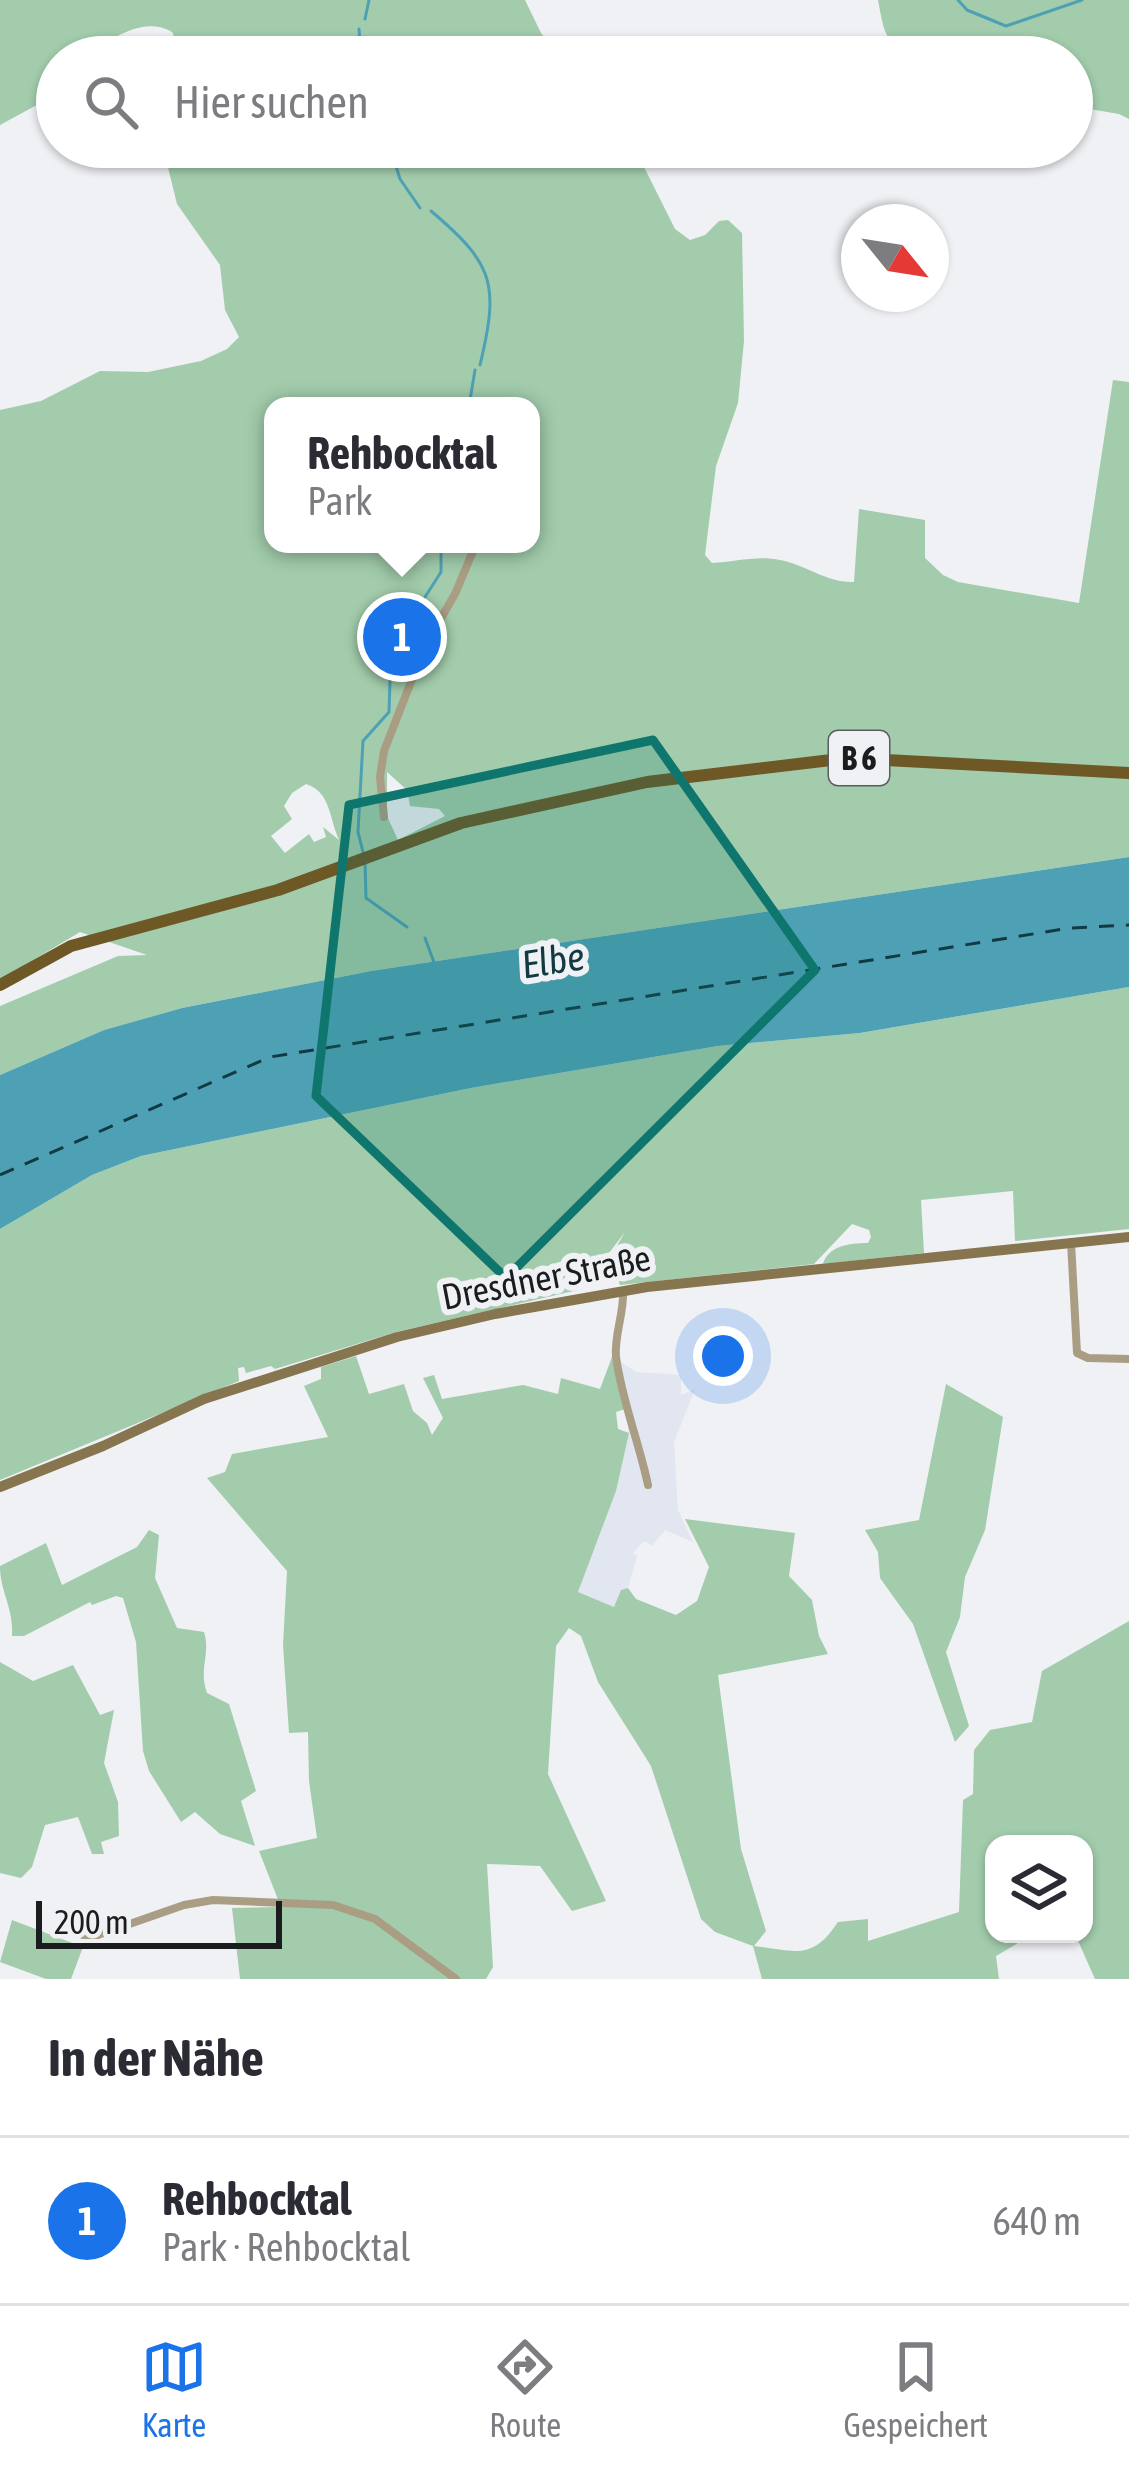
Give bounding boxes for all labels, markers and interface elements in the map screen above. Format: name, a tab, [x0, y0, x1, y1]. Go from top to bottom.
search box	[36, 36, 1093, 168]
icon: search	[78, 69, 144, 135]
text: Hier suchen	[174, 76, 369, 128]
north arrow	[841, 204, 949, 312]
popup	[264, 397, 540, 553]
text: Rehbocktal	[307, 427, 497, 479]
text: Park	[307, 479, 372, 523]
pin: 1	[363, 592, 441, 682]
road number: B 6	[829, 731, 889, 785]
water label: Elbe	[518, 933, 588, 987]
street label: Dresdner Straße	[438, 1236, 654, 1318]
your location	[693, 1326, 753, 1386]
map controls	[985, 1835, 1093, 1943]
button: layers	[985, 1835, 1093, 1943]
scale bar	[36, 1895, 282, 1948]
text: 200 m	[54, 1903, 129, 1941]
text: In der Nähe	[48, 2028, 264, 2087]
text: Rehbocktal	[162, 2173, 352, 2225]
text: 1	[78, 2199, 96, 2243]
text: 640 m	[993, 2199, 1081, 2243]
text: Park · Rehbocktal	[162, 2225, 410, 2269]
tab: Karte	[141, 2334, 207, 2444]
tab: Route	[489, 2334, 561, 2444]
tab: Gespeichert	[843, 2334, 988, 2444]

